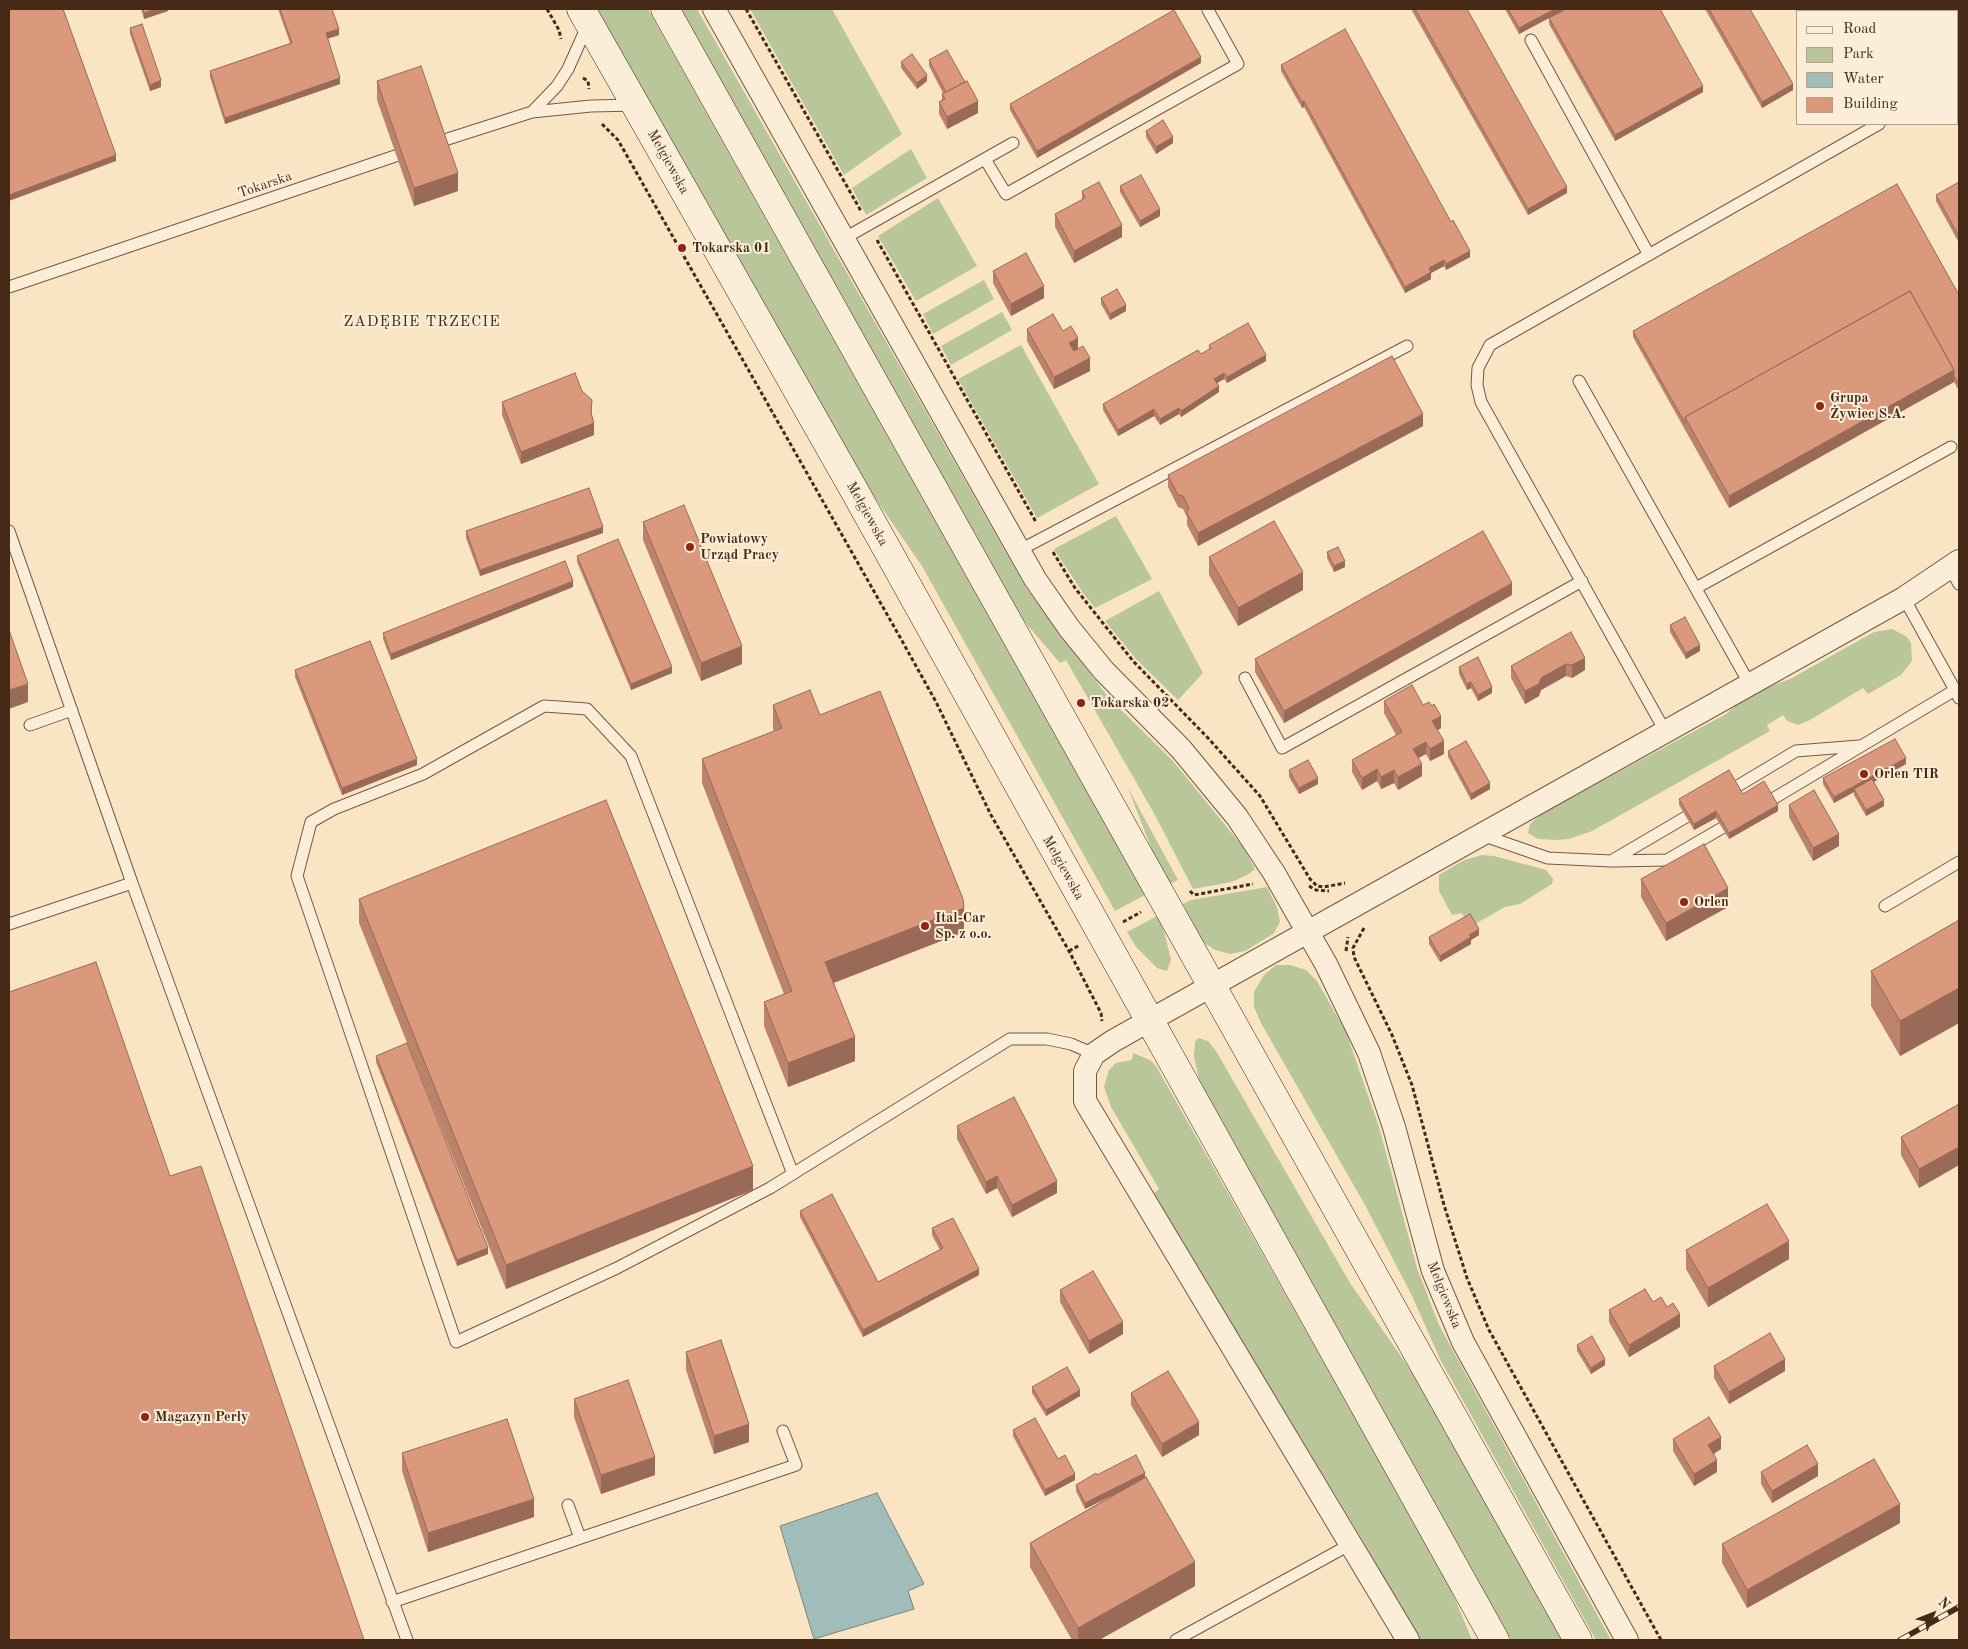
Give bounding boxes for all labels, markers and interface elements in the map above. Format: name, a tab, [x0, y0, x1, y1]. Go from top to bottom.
legend	[1796, 10, 1958, 125]
text: Road	[1843, 22, 1876, 37]
text: Park	[1843, 47, 1874, 62]
text: Water	[1843, 72, 1884, 87]
text: Building	[1843, 97, 1898, 112]
street label: Mełgiewska	[643, 127, 693, 197]
street label: Tokarska	[236, 168, 294, 202]
place label: Tokarska 01	[692, 240, 770, 256]
marker: Tokarska 01	[676, 242, 688, 254]
district label: ZADĘBIE TRZECIE	[342, 313, 502, 331]
place label: Grupa Żywiec S.A.	[1830, 390, 1906, 422]
marker: Grupa Żywiec S.A.	[1814, 400, 1826, 412]
street label: Mełgiewska	[842, 479, 892, 549]
place label: Powiatowy Urząd Pracy	[700, 531, 779, 564]
marker: Powiatowy Urząd Pracy	[684, 541, 696, 553]
place label: Tokarska 02	[1091, 695, 1169, 711]
marker: Tokarska 02	[1075, 697, 1087, 709]
place label: Orlen TIR	[1874, 766, 1939, 782]
marker: Orlen TIR	[1858, 768, 1870, 780]
street label: Mełgiewska	[1038, 833, 1088, 903]
place label: Orlen	[1694, 894, 1729, 910]
marker: Orlen	[1678, 896, 1690, 908]
place label: Ital-Car Sp. z o.o.	[935, 910, 991, 942]
marker: Ital-Car Sp. z o.o.	[919, 920, 931, 932]
street label: Mełgiewska	[1423, 1259, 1465, 1331]
place label: Magazyn Perły	[155, 1409, 248, 1425]
marker: Magazyn Perły	[139, 1411, 151, 1423]
north arrow	[1908, 1589, 1958, 1639]
text: N	[1935, 1595, 1953, 1612]

